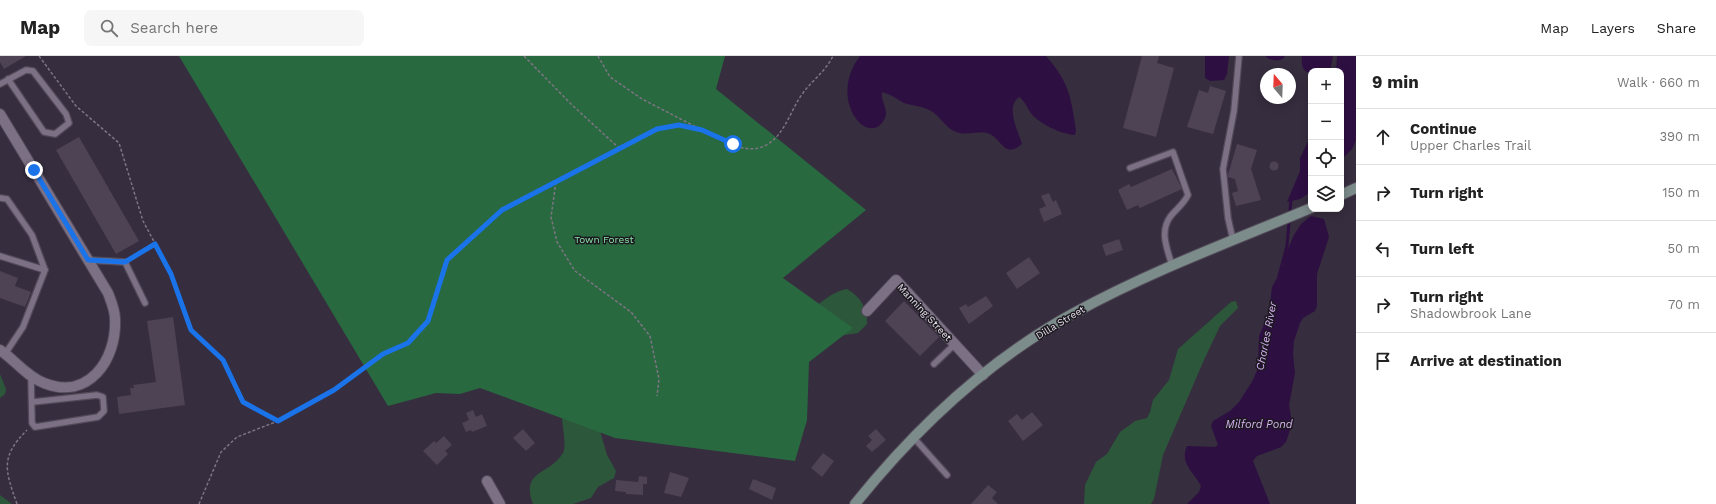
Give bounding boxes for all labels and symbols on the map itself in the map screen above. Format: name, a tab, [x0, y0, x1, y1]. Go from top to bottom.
north arrow	[1260, 68, 1296, 104]
route start	[724, 135, 742, 153]
route end	[25, 161, 43, 179]
park label: Town Forest	[574, 234, 635, 245]
street label: Manning Street	[895, 281, 955, 344]
water label: Charles River	[1253, 300, 1280, 372]
street label: Dilla Street	[1034, 303, 1087, 341]
water label: Milford Pond	[1225, 418, 1294, 431]

